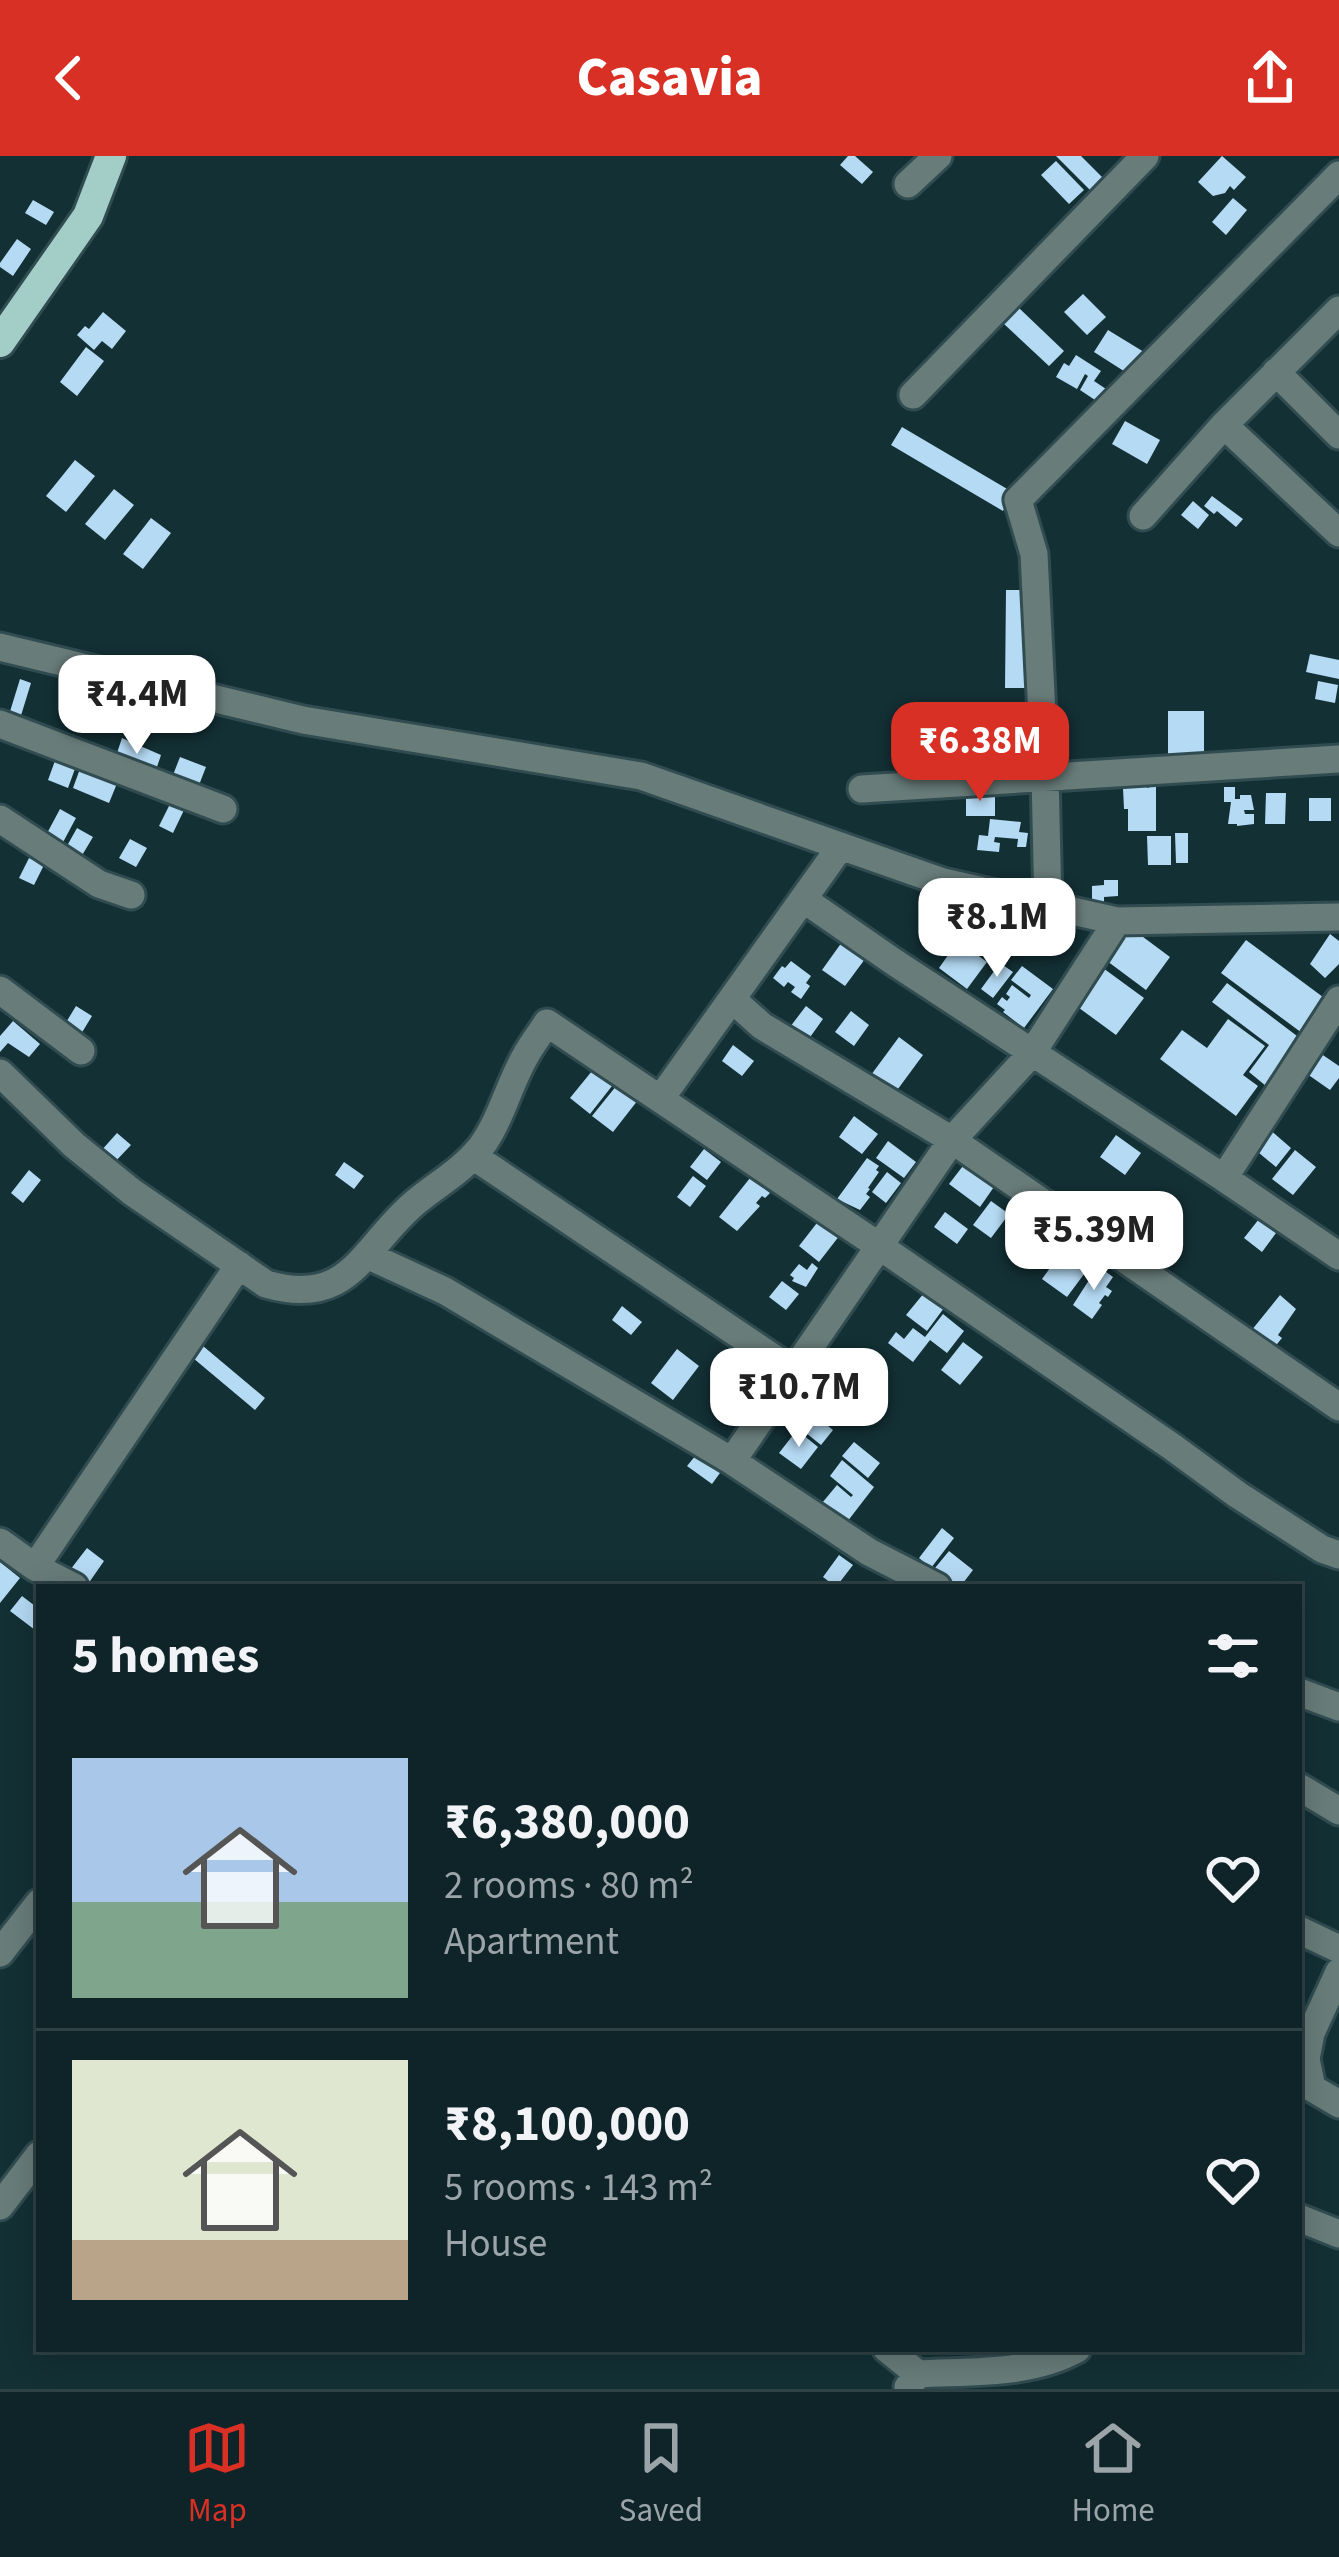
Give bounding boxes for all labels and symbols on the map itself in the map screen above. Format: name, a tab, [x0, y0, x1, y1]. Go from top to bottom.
pin: ₹4.4M	[53, 655, 221, 757]
pin: ₹6.38M	[882, 702, 1078, 804]
pin: ₹8.1M	[913, 878, 1081, 980]
pin: ₹5.39M	[996, 1191, 1192, 1293]
pin: ₹10.7M	[701, 1348, 897, 1450]

